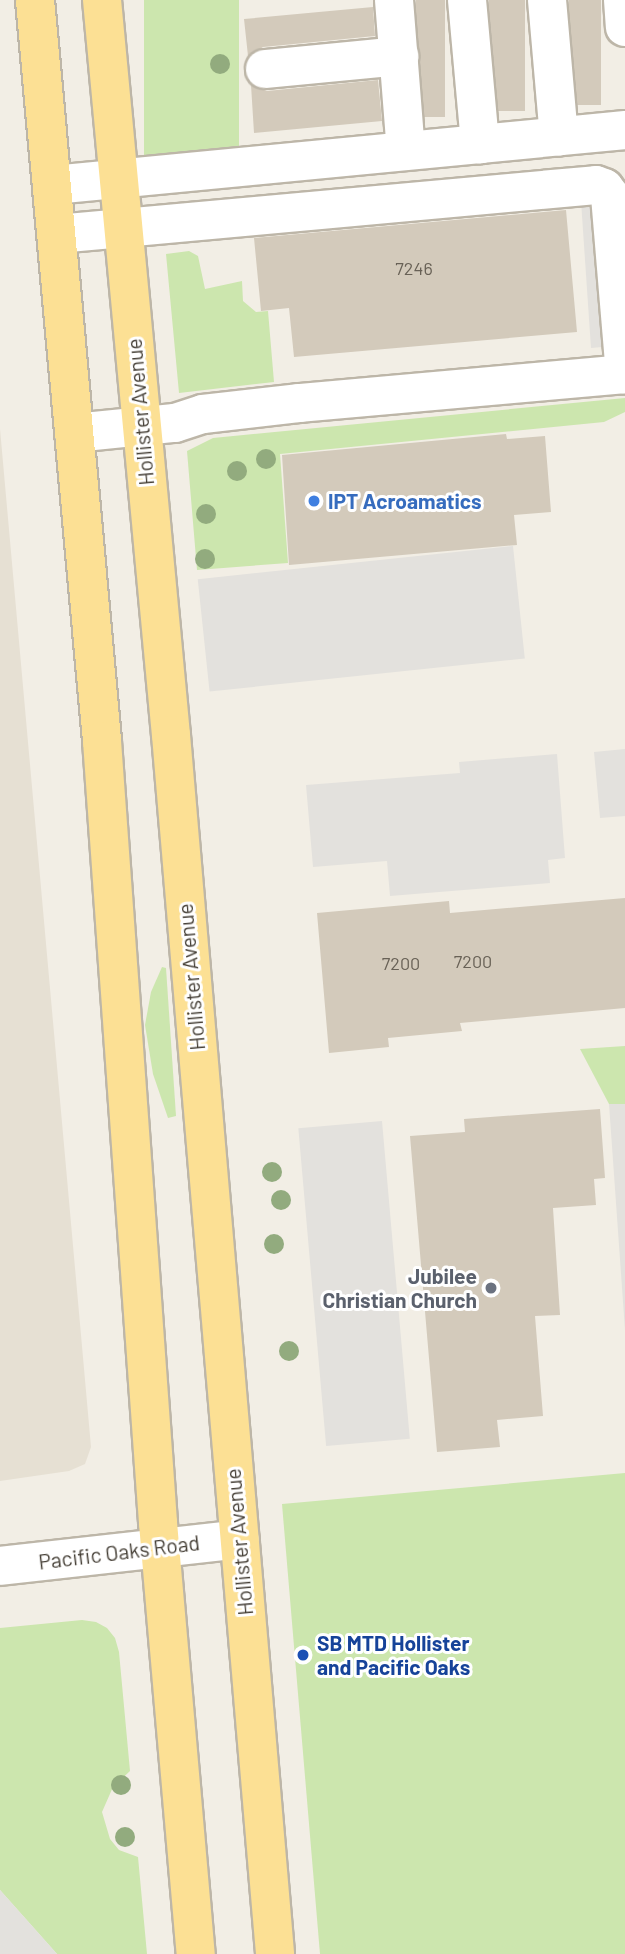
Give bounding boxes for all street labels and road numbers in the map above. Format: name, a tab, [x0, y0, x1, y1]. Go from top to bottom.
street label: Hollister Avenue	[121, 337, 159, 487]
street label: Hollister Avenue	[172, 902, 210, 1052]
street label: Hollister Avenue	[220, 1467, 258, 1617]
street label: Pacific Oaks Road	[37, 1530, 201, 1574]

